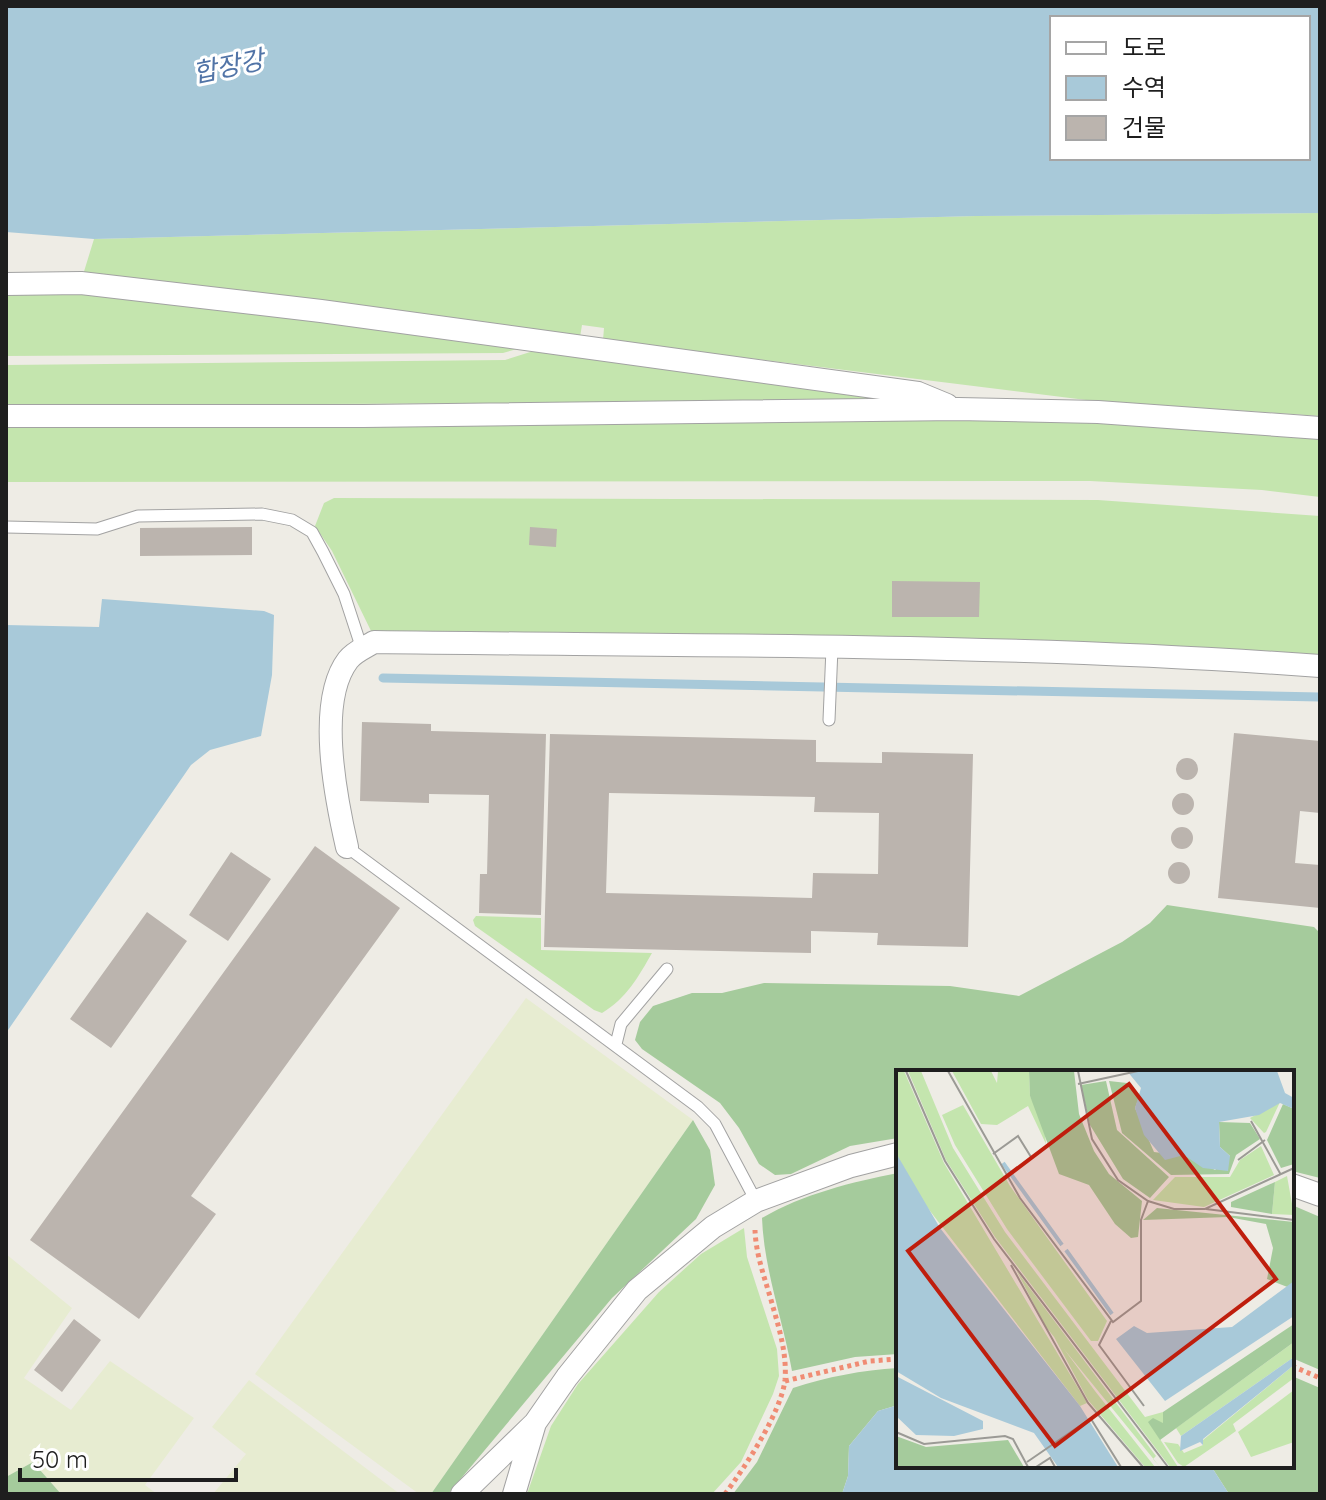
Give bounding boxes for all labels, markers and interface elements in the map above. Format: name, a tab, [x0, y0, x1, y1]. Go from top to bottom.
legend	[1050, 16, 1310, 160]
text: 도로	[1122, 32, 1166, 62]
water label: 합장강	[189, 42, 270, 90]
text: 수역	[1122, 72, 1166, 102]
text: 건물	[1122, 112, 1166, 142]
inset map	[896, 1070, 1294, 1468]
scale bar	[20, 1432, 236, 1482]
text: 50 m	[32, 1444, 88, 1474]

